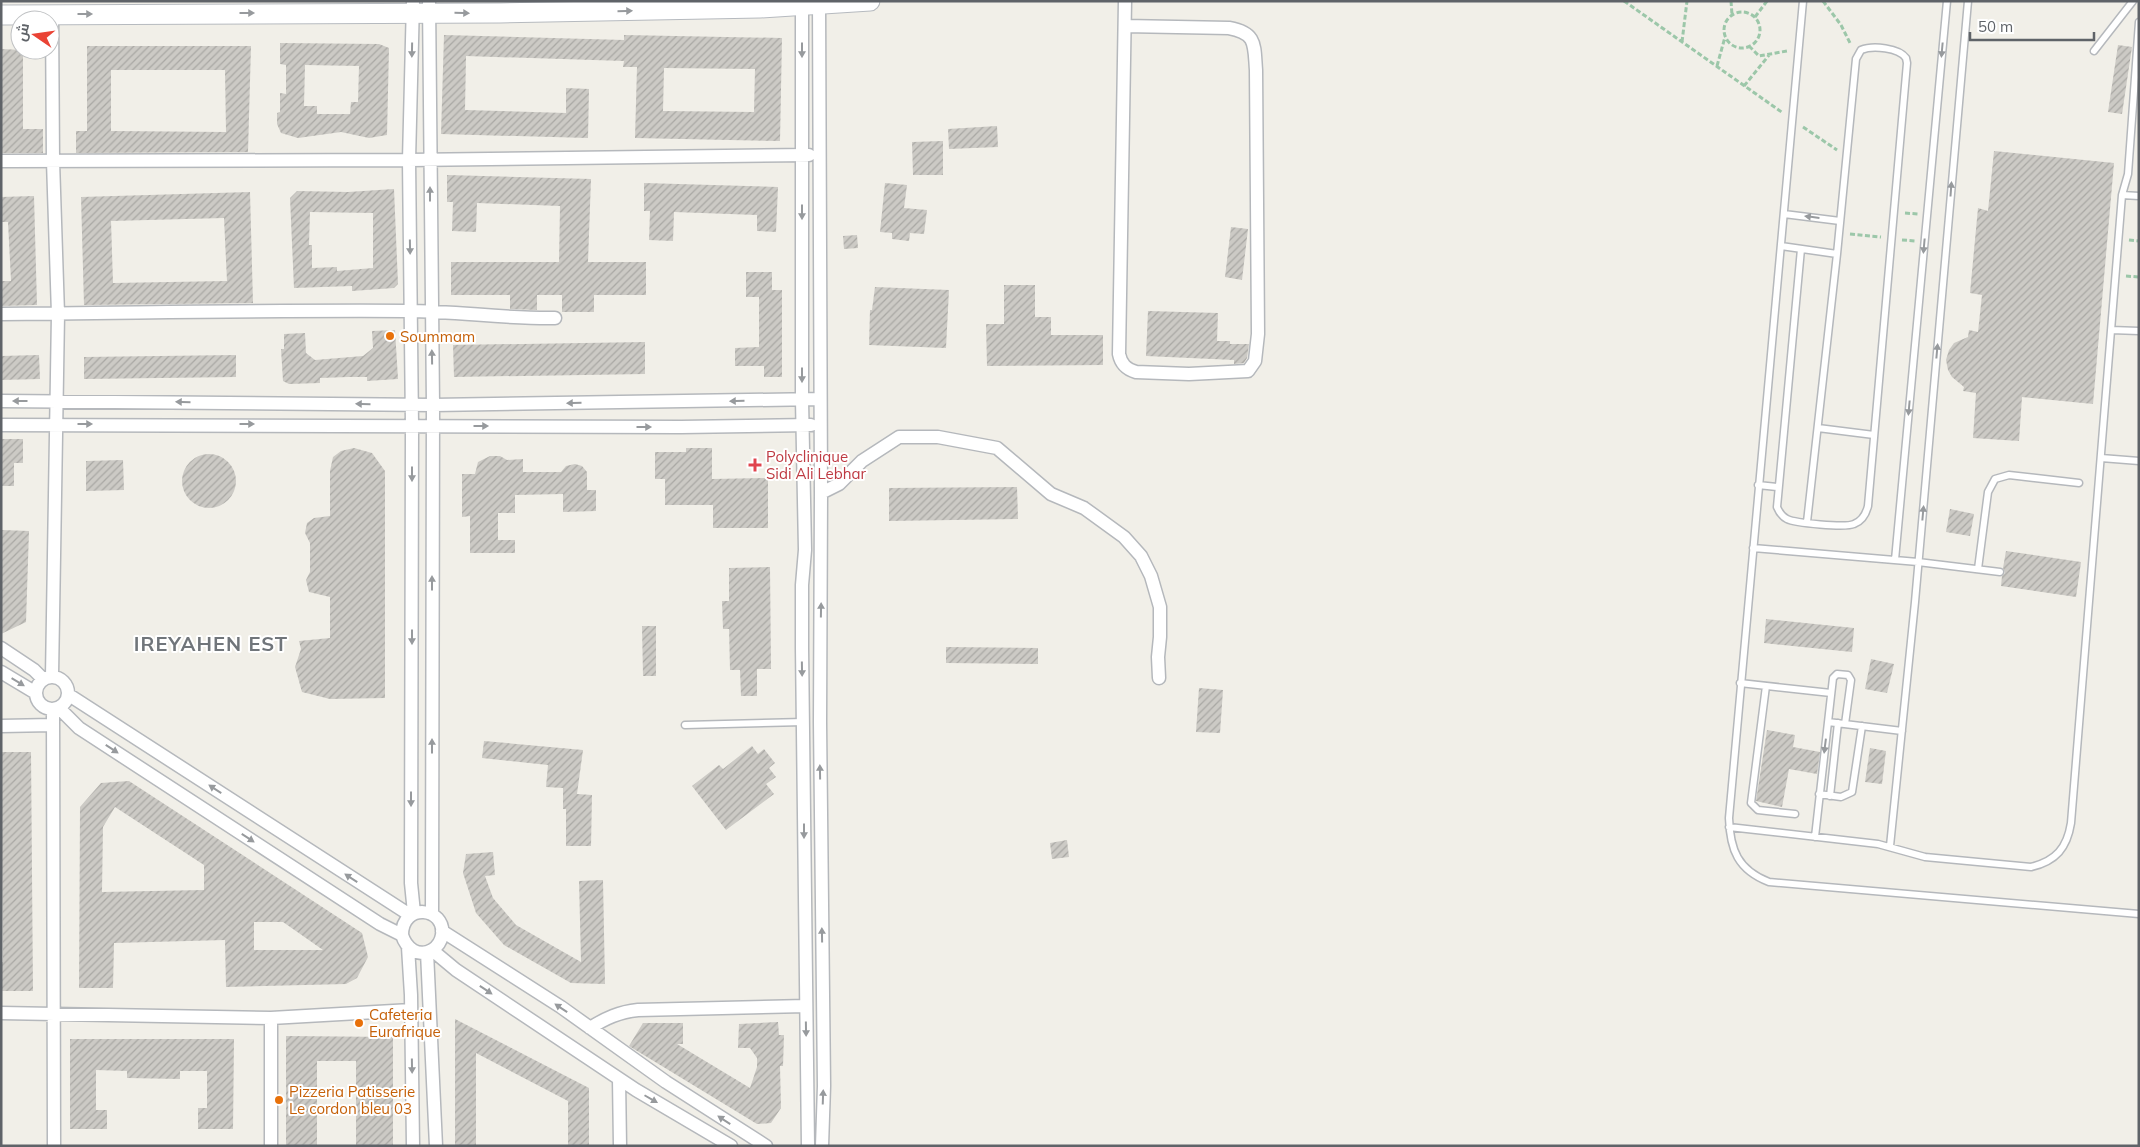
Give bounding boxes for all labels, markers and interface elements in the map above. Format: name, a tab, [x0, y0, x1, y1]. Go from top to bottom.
one-way arrow	[617, 7, 633, 15]
one-way arrow	[240, 9, 256, 17]
one-way arrow	[455, 9, 471, 17]
north arrow	[10, 10, 60, 60]
one-way arrow	[77, 10, 93, 18]
scale bar	[1970, 10, 2094, 42]
text: 50 m	[1978, 17, 2013, 36]
text: ش	[12, 21, 33, 43]
one-way arrow	[408, 42, 416, 58]
one-way arrow	[798, 42, 806, 58]
one-way arrow	[1938, 42, 1946, 58]
one-way arrow	[1947, 181, 1955, 197]
one-way arrow	[426, 186, 434, 202]
one-way arrow	[798, 205, 806, 221]
one-way arrow	[1804, 213, 1820, 221]
one-way arrow	[1920, 239, 1928, 255]
one-way arrow	[406, 240, 414, 256]
place label: Soummam	[400, 327, 475, 346]
marker: Soummam	[384, 330, 396, 342]
one-way arrow	[1933, 343, 1941, 359]
one-way arrow	[428, 348, 436, 364]
one-way arrow	[798, 367, 806, 383]
one-way arrow	[12, 397, 28, 405]
one-way arrow	[728, 397, 744, 405]
one-way arrow	[175, 398, 191, 406]
one-way arrow	[566, 399, 582, 407]
one-way arrow	[355, 400, 371, 408]
one-way arrow	[1905, 401, 1913, 417]
one-way arrow	[77, 420, 93, 428]
one-way arrow	[240, 420, 256, 428]
one-way arrow	[474, 422, 490, 430]
one-way arrow	[636, 423, 652, 431]
place label: Polyclinique Sidi Ali Lebhar	[766, 447, 867, 483]
marker: Polyclinique Sidi Ali Lebhar	[748, 458, 762, 472]
one-way arrow	[408, 467, 416, 483]
one-way arrow	[1919, 505, 1927, 521]
one-way arrow	[428, 575, 436, 591]
one-way arrow	[817, 601, 825, 617]
one-way arrow	[408, 629, 416, 645]
district label: IREYAHEN EST	[134, 631, 288, 656]
one-way arrow	[799, 661, 807, 677]
one-way arrow	[12, 678, 25, 687]
one-way arrow	[428, 738, 436, 754]
one-way arrow	[1821, 739, 1829, 755]
one-way arrow	[105, 745, 118, 754]
one-way arrow	[816, 764, 824, 780]
one-way arrow	[209, 785, 222, 794]
one-way arrow	[407, 792, 415, 808]
one-way arrow	[800, 824, 808, 840]
one-way arrow	[241, 833, 255, 843]
one-way arrow	[345, 873, 358, 883]
one-way arrow	[818, 926, 826, 942]
one-way arrow	[479, 986, 493, 995]
one-way arrow	[555, 1003, 568, 1013]
place label: Cafeteria Eurafrique	[369, 1005, 441, 1041]
marker: Cafeteria Eurafrique	[353, 1017, 365, 1029]
one-way arrow	[802, 1021, 810, 1037]
one-way arrow	[408, 1058, 416, 1074]
place label: Pizzeria Patisserie Le cordon bleu 03	[289, 1082, 415, 1118]
one-way arrow	[820, 1089, 828, 1105]
marker: Pizzeria Patisserie Le cordon bleu 03	[273, 1094, 285, 1106]
one-way arrow	[643, 1095, 658, 1103]
one-way arrow	[718, 1115, 731, 1124]

